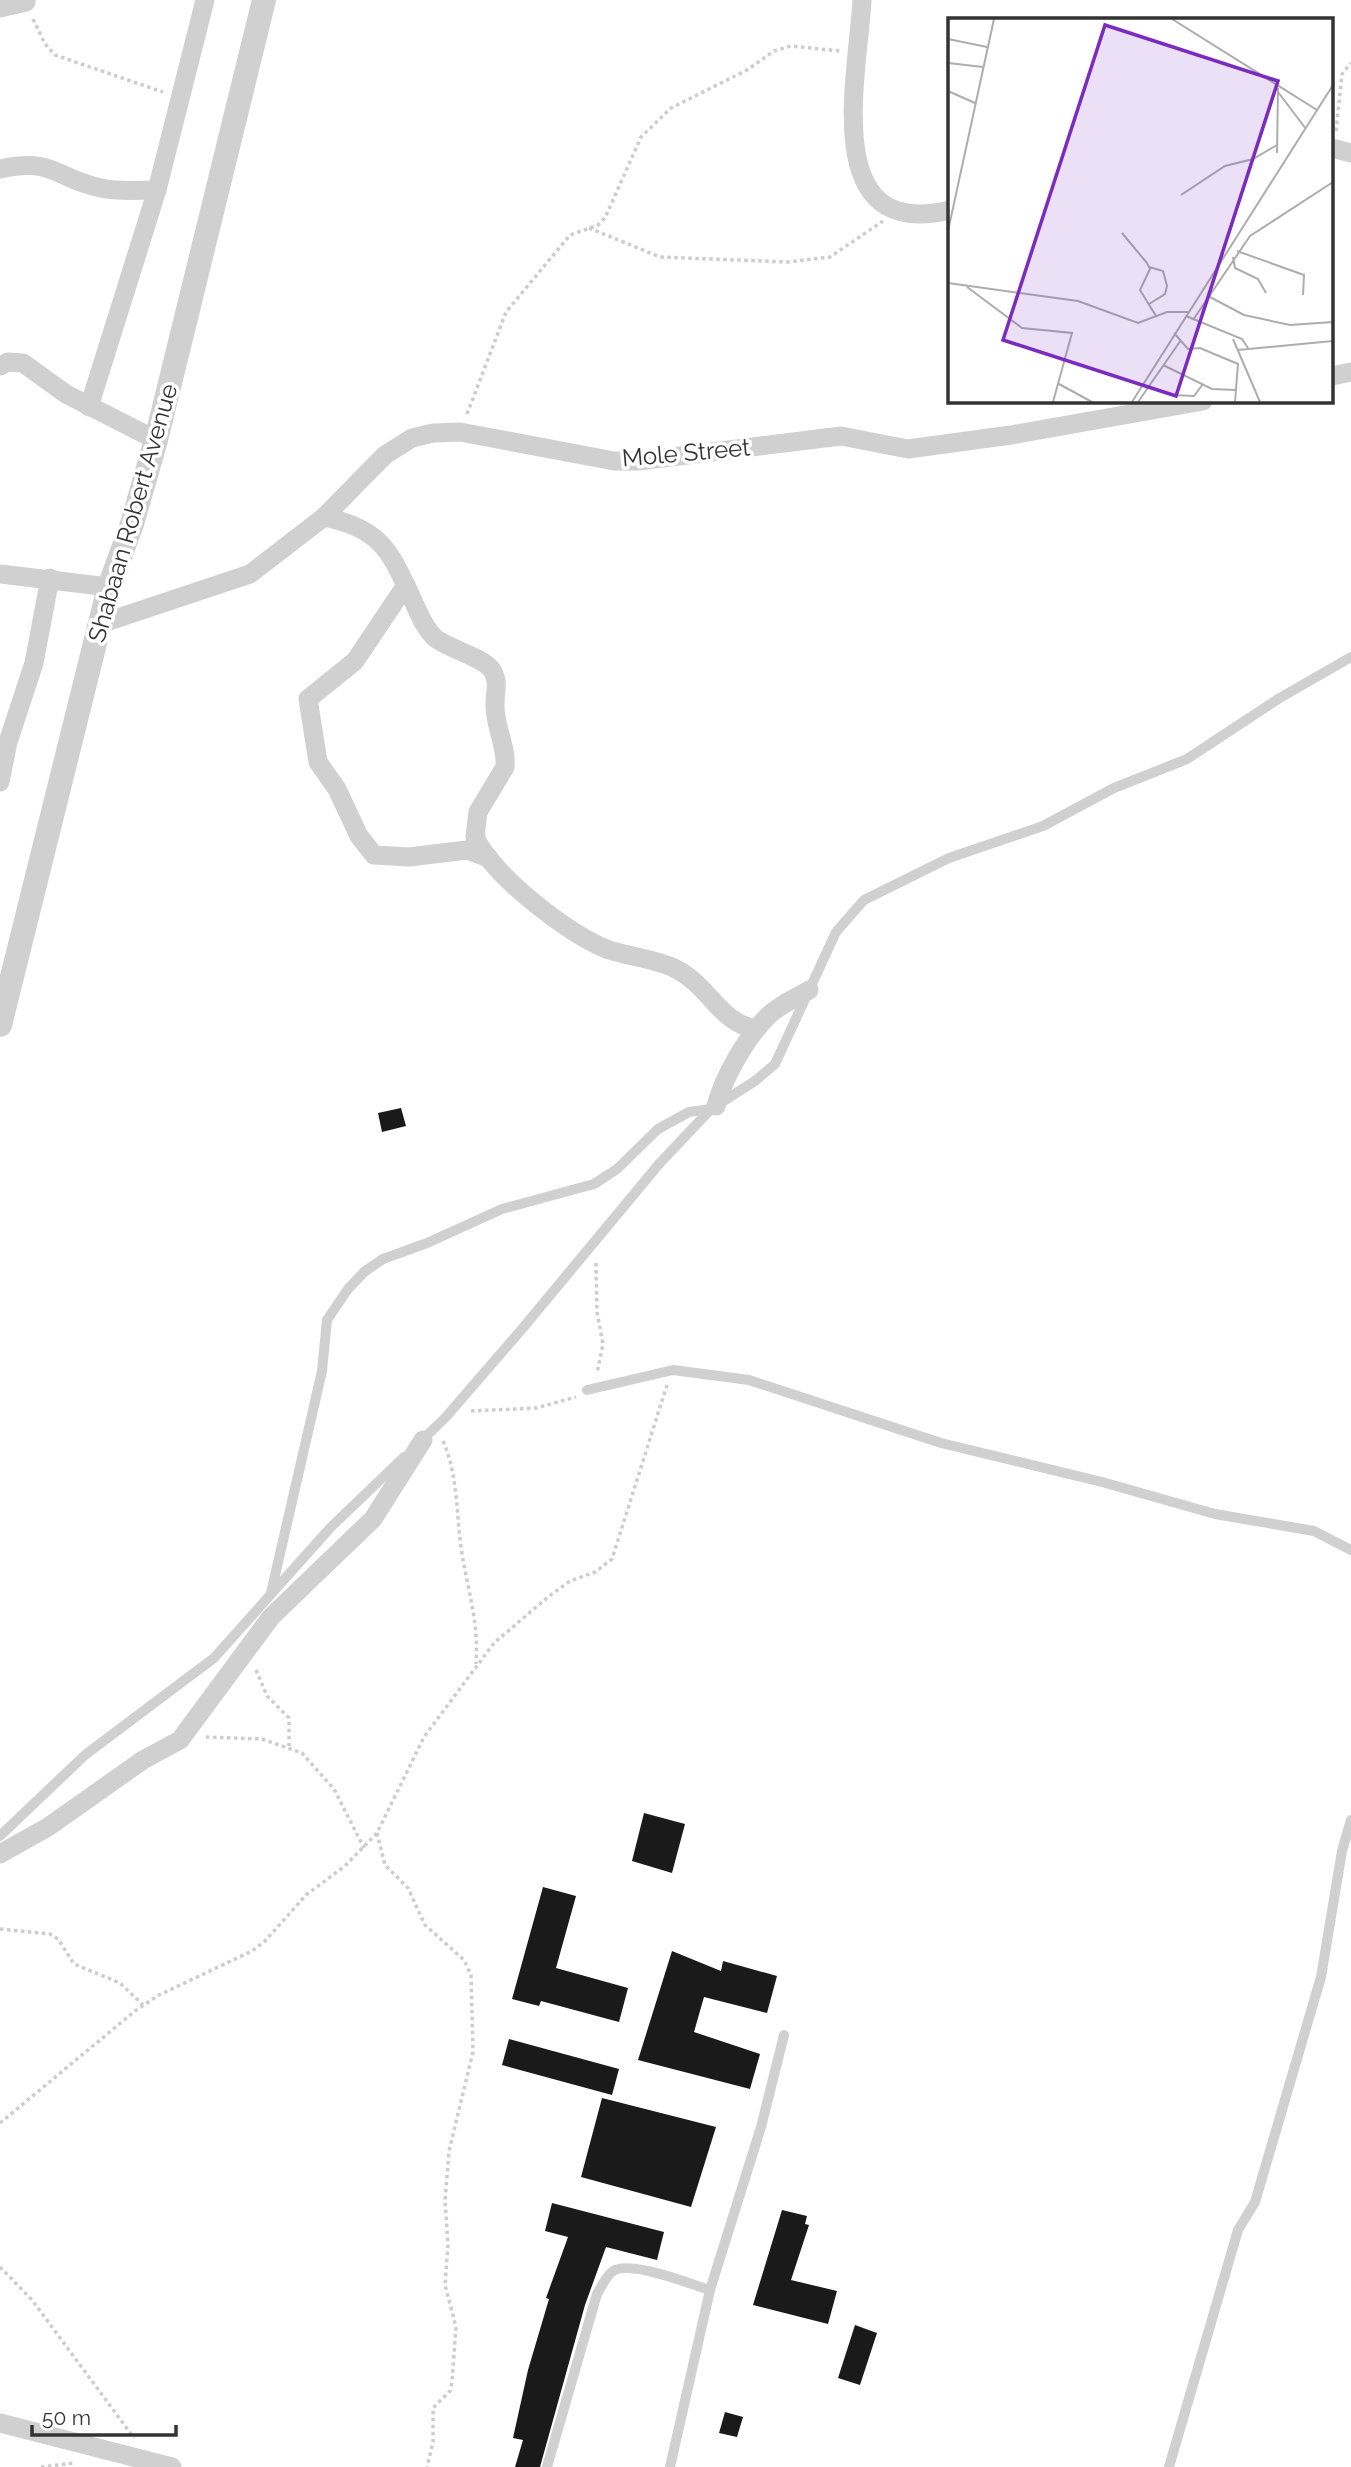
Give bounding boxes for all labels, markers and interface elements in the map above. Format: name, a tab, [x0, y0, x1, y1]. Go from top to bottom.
inset map	[948, 18, 1334, 402]
street label: Shabaan Robert Avenue	[82, 380, 183, 645]
street label: Mole Street	[621, 432, 751, 473]
scale bar	[32, 2394, 175, 2438]
text: 50 m	[42, 2405, 91, 2430]

